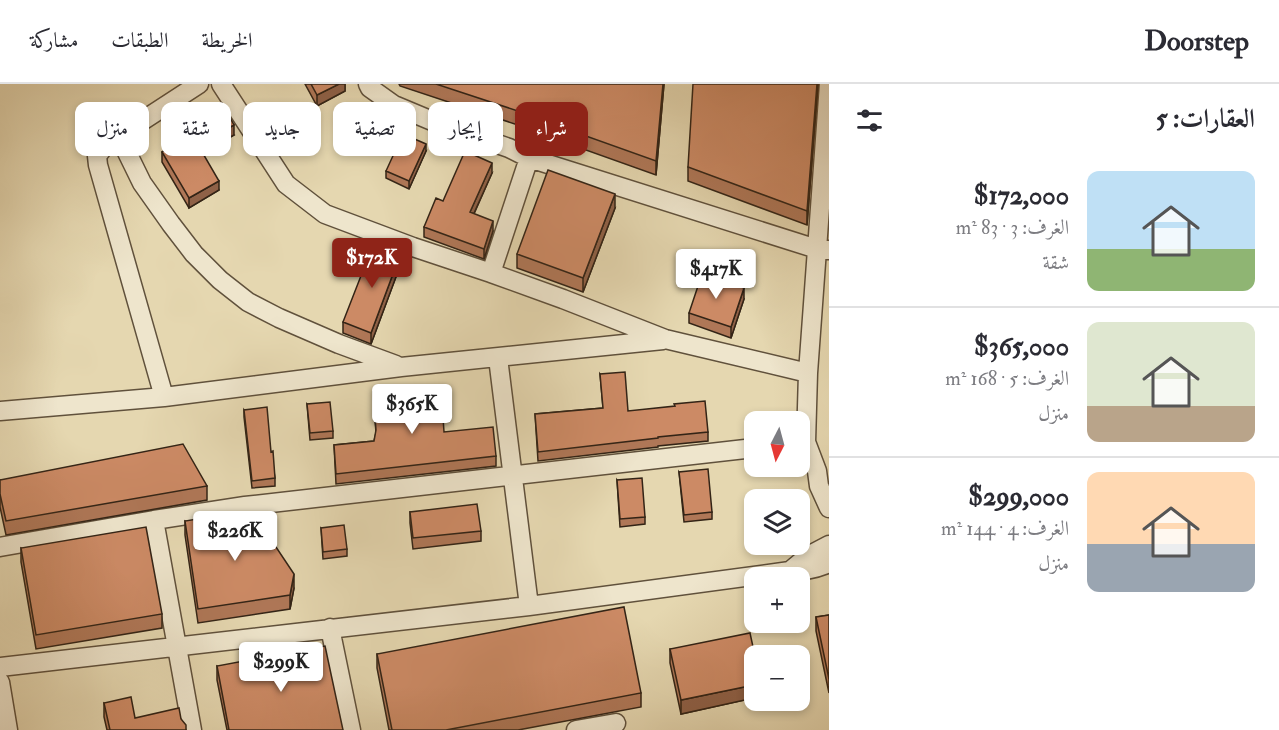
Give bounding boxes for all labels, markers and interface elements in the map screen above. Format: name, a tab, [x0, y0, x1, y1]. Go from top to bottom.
text: Doorstep	[1144, 24, 1249, 59]
text: مشاركة	[30, 27, 78, 54]
text: الطبقات	[111, 27, 168, 54]
text: الخريطة	[201, 27, 253, 54]
chip: منزل	[75, 102, 149, 156]
chip: شقة	[161, 102, 231, 156]
chip: جديد	[243, 102, 321, 156]
chip: تصفية	[333, 102, 416, 156]
chip: إيجار	[428, 102, 503, 156]
chip: شراء	[515, 102, 588, 156]
text: العقارات: 5	[1156, 103, 1255, 135]
icon: filters	[853, 104, 886, 137]
text: $172,000	[974, 180, 1069, 212]
icon: home	[1135, 195, 1207, 267]
text: الغرف: 3 · 83 m²	[956, 215, 1069, 240]
pin: $172K	[330, 238, 414, 289]
text: $172K	[346, 245, 398, 270]
pin: $417K	[674, 249, 758, 300]
text: شقة	[1043, 250, 1069, 275]
text: $417K	[690, 256, 742, 281]
text: $365,000	[974, 331, 1069, 363]
icon: home	[1135, 346, 1207, 418]
text: الغرف: 5 · 168 m²	[945, 366, 1069, 391]
pin: $365K	[370, 384, 454, 435]
text: $365K	[386, 391, 438, 416]
text: منزل	[1038, 401, 1069, 426]
north arrow	[744, 411, 810, 477]
map controls	[744, 411, 810, 711]
text: $299,000	[968, 481, 1069, 513]
button: layers	[744, 489, 810, 555]
icon: home	[1135, 496, 1207, 568]
pin: $226K	[193, 511, 277, 562]
text: الغرف: 4 · 144 m²	[941, 516, 1069, 541]
text: $226K	[207, 518, 263, 543]
text: منزل	[1038, 551, 1069, 576]
button: +	[744, 567, 810, 633]
pin: $299K	[239, 642, 323, 693]
button: −	[744, 645, 810, 711]
text: $299K	[253, 649, 309, 674]

